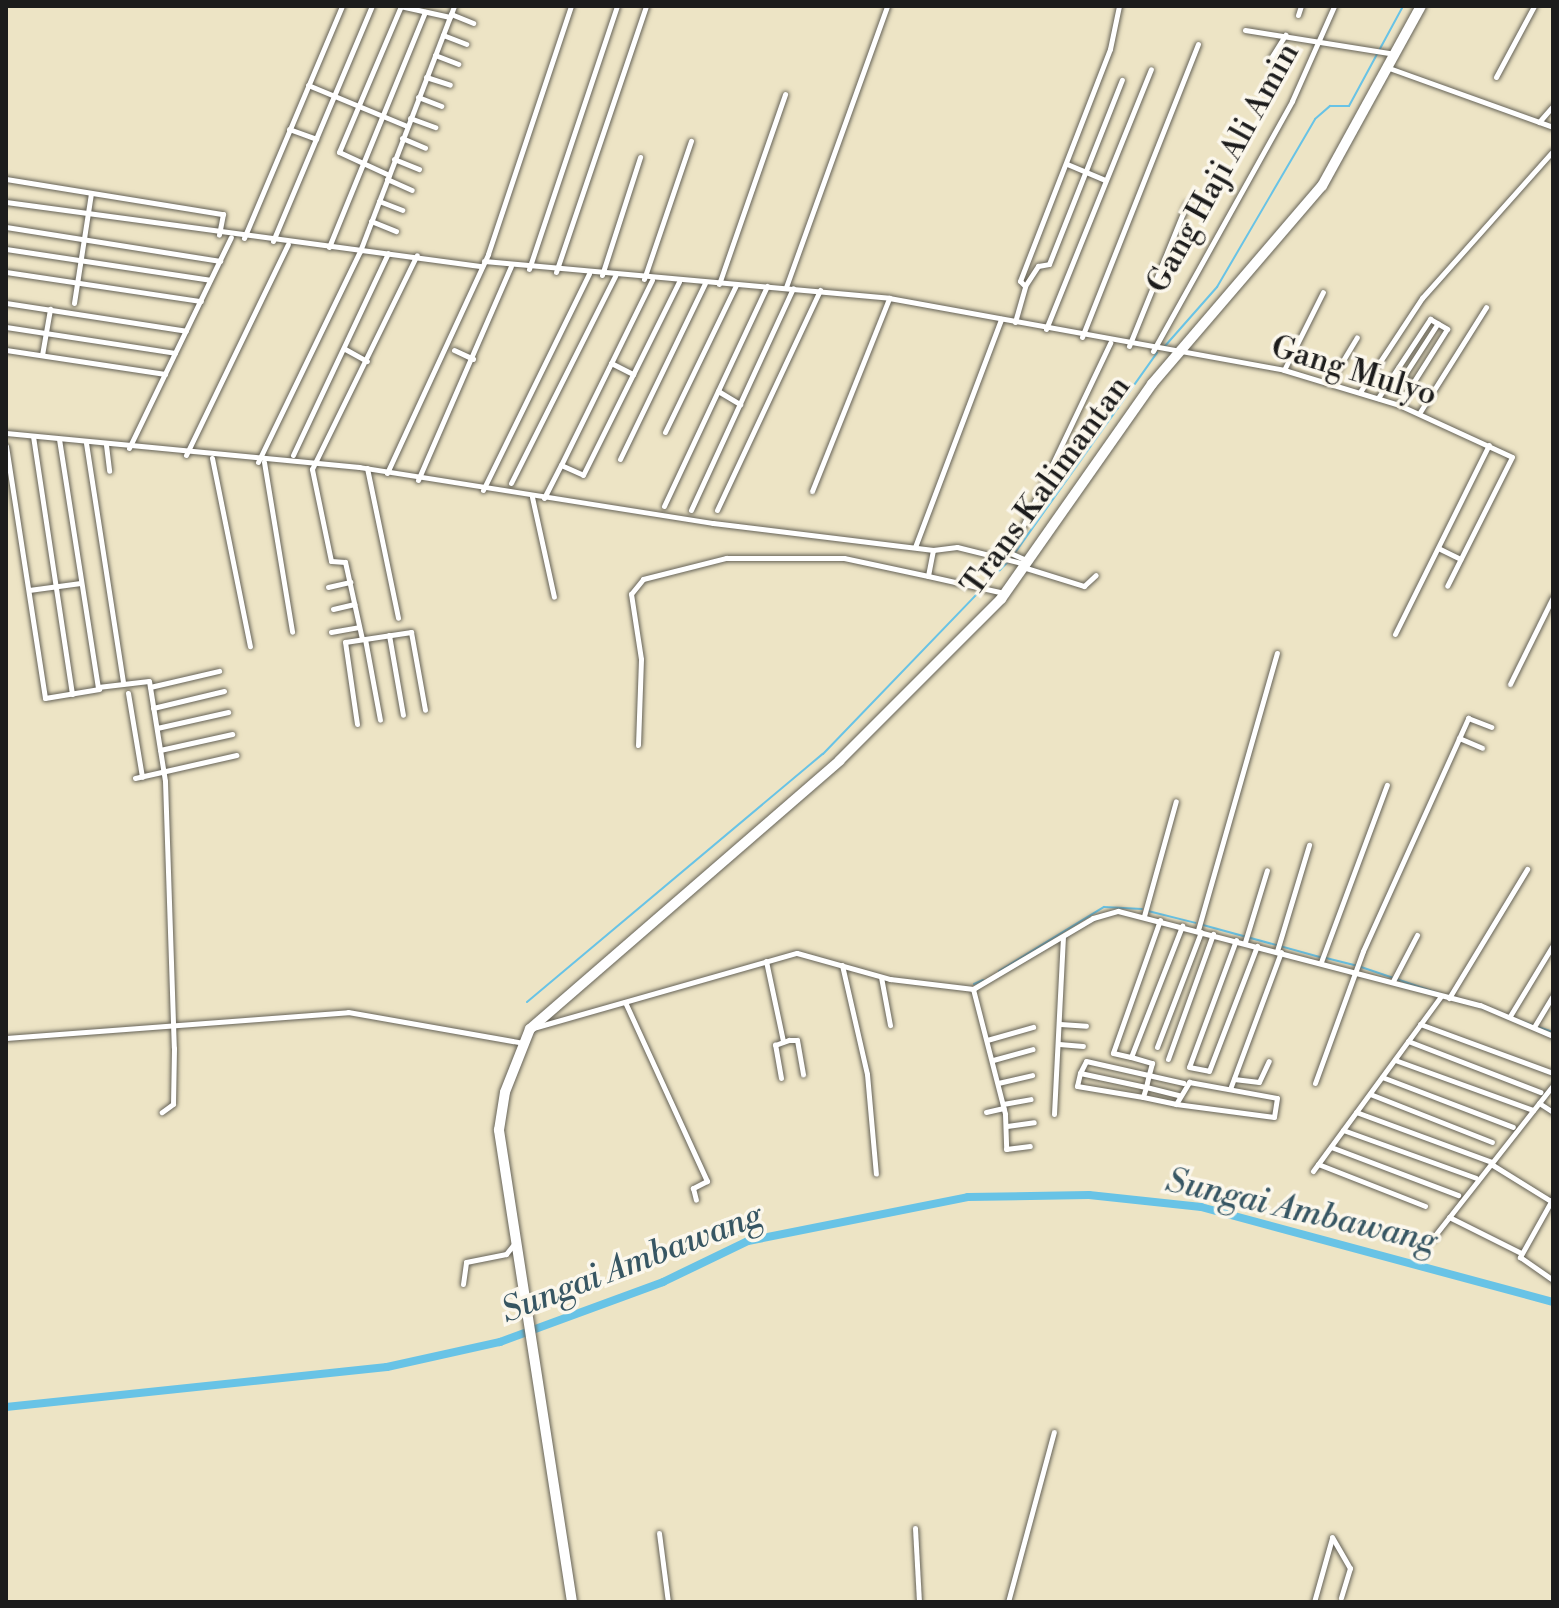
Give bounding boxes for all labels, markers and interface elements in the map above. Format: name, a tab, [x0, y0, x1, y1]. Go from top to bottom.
street label: Gang Haji Ali Amin	[1138, 36, 1308, 300]
street label: Gang Mulyo	[1267, 328, 1441, 414]
street label: Trans Kalimantan	[953, 369, 1139, 603]
water label: Sungai Ambawang	[1162, 1161, 1440, 1263]
water label: Sungai Ambawang	[496, 1195, 768, 1333]

